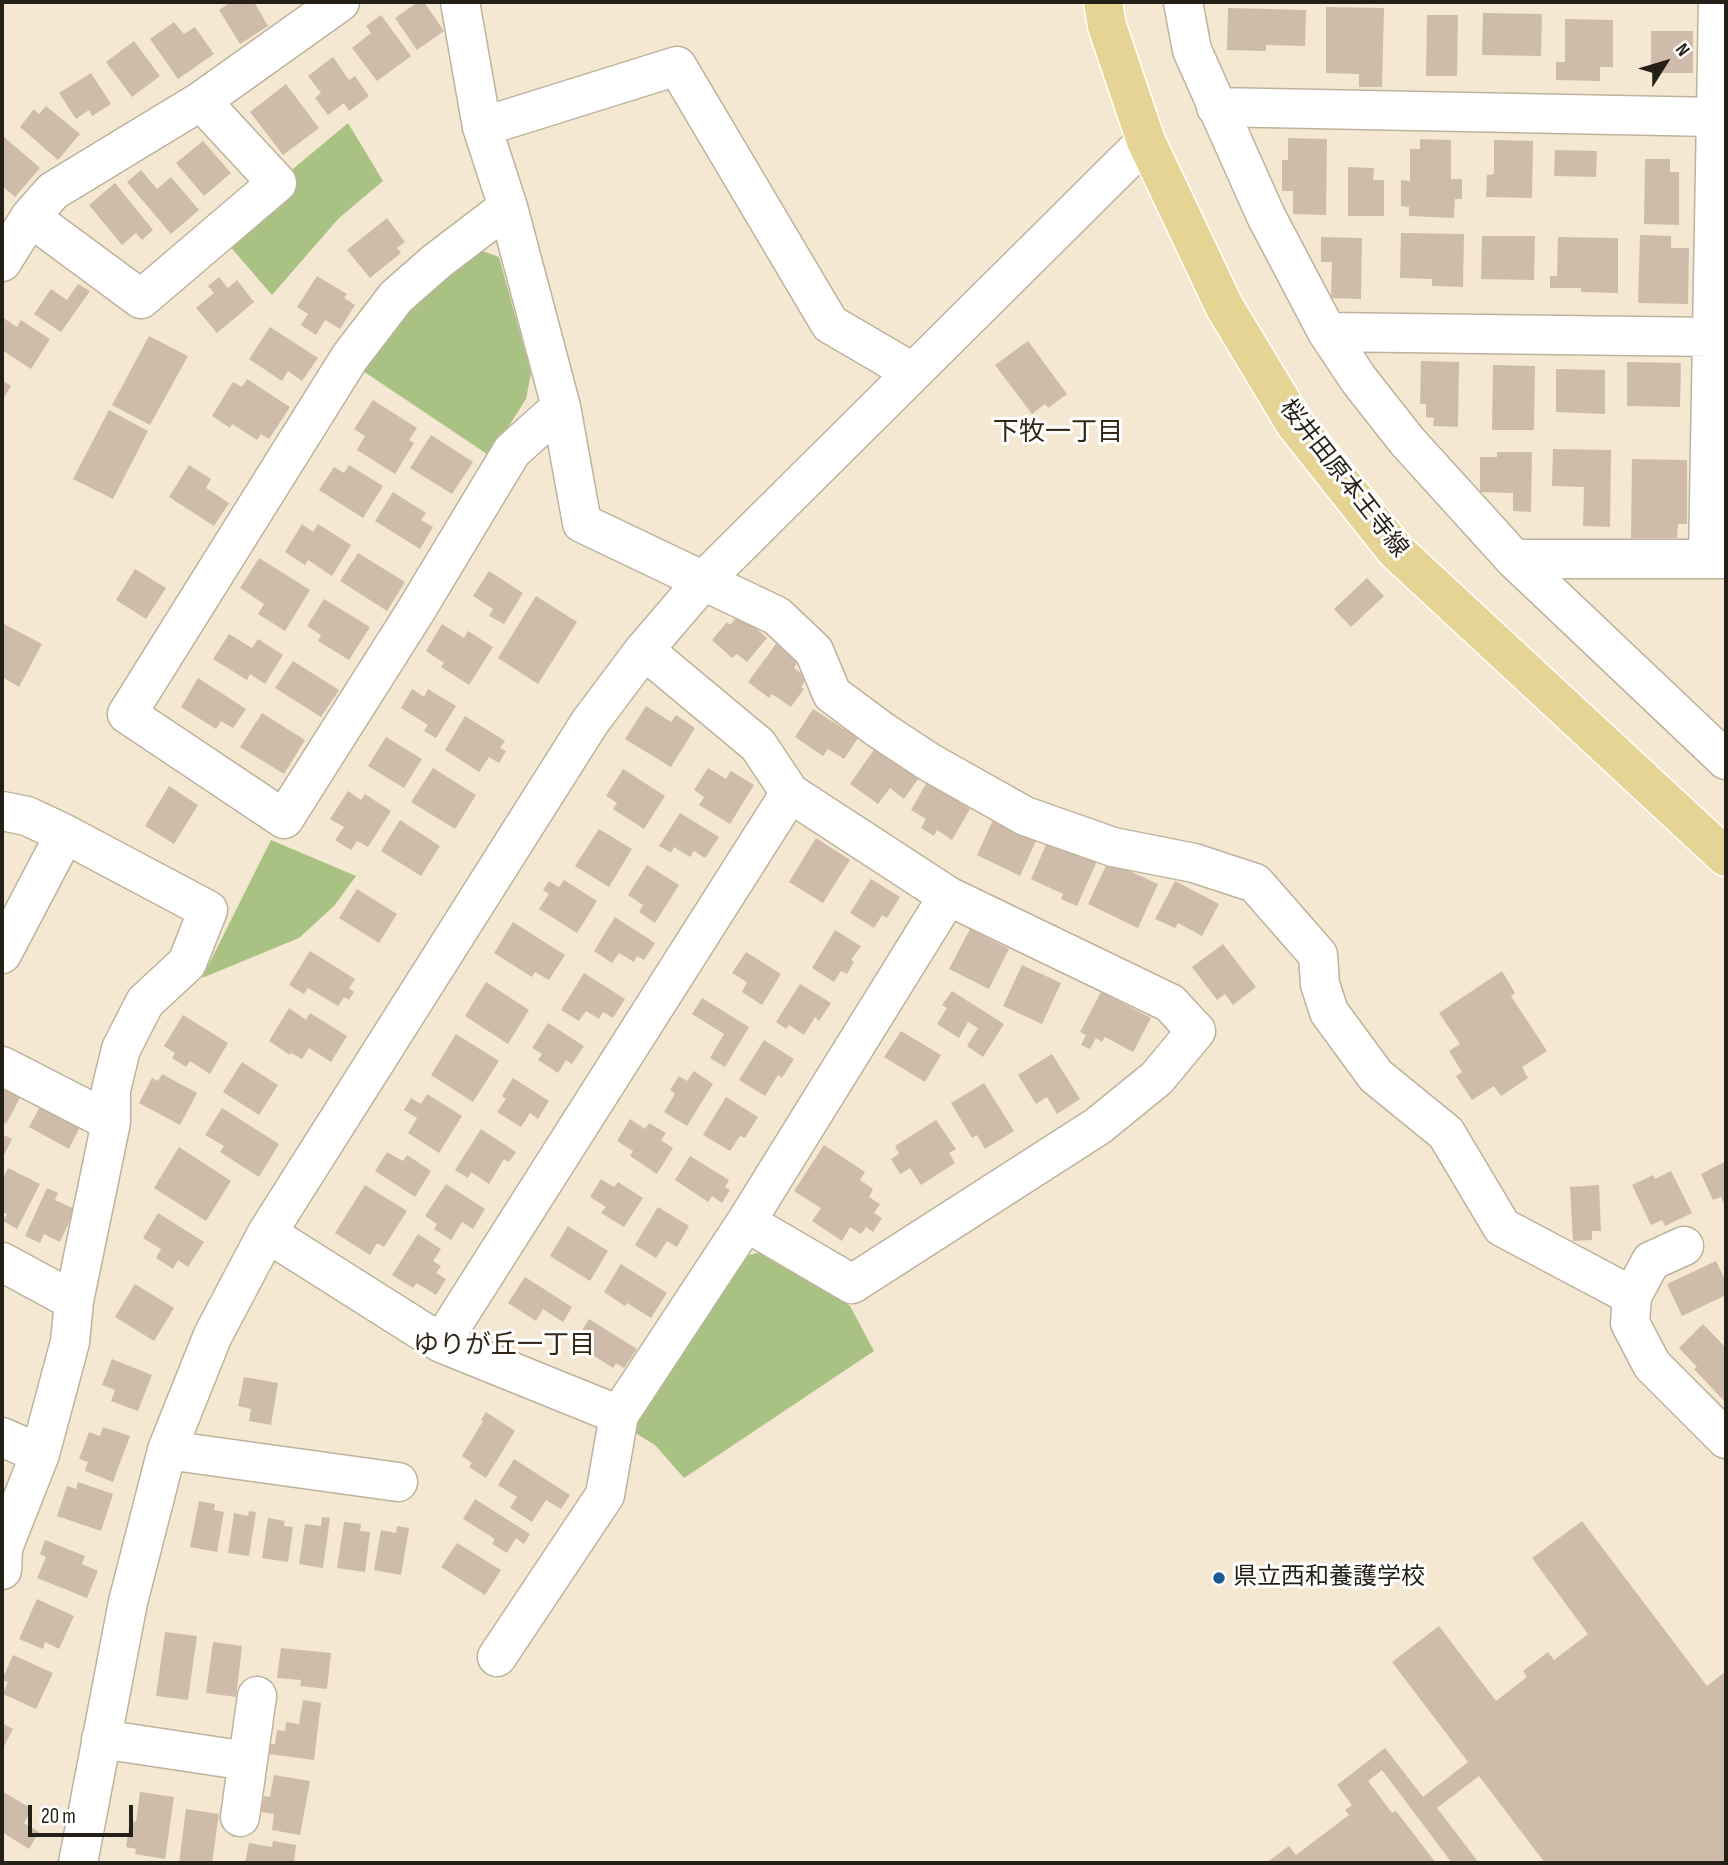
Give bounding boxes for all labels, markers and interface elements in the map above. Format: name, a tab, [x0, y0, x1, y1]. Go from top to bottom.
north arrow	[1630, 28, 1700, 98]
text: N	[1670, 39, 1694, 61]
street label: 桜井田原本王寺線	[1273, 394, 1413, 564]
district label: 下牧一丁目	[993, 417, 1123, 449]
district label: ゆりが丘一丁目	[413, 1330, 595, 1362]
place label: 県立西和養護学校	[1233, 1564, 1425, 1592]
marker: 県立西和養護学校	[1211, 1570, 1227, 1586]
scale bar	[32, 1792, 136, 1836]
text: 20 m	[41, 1804, 76, 1829]

